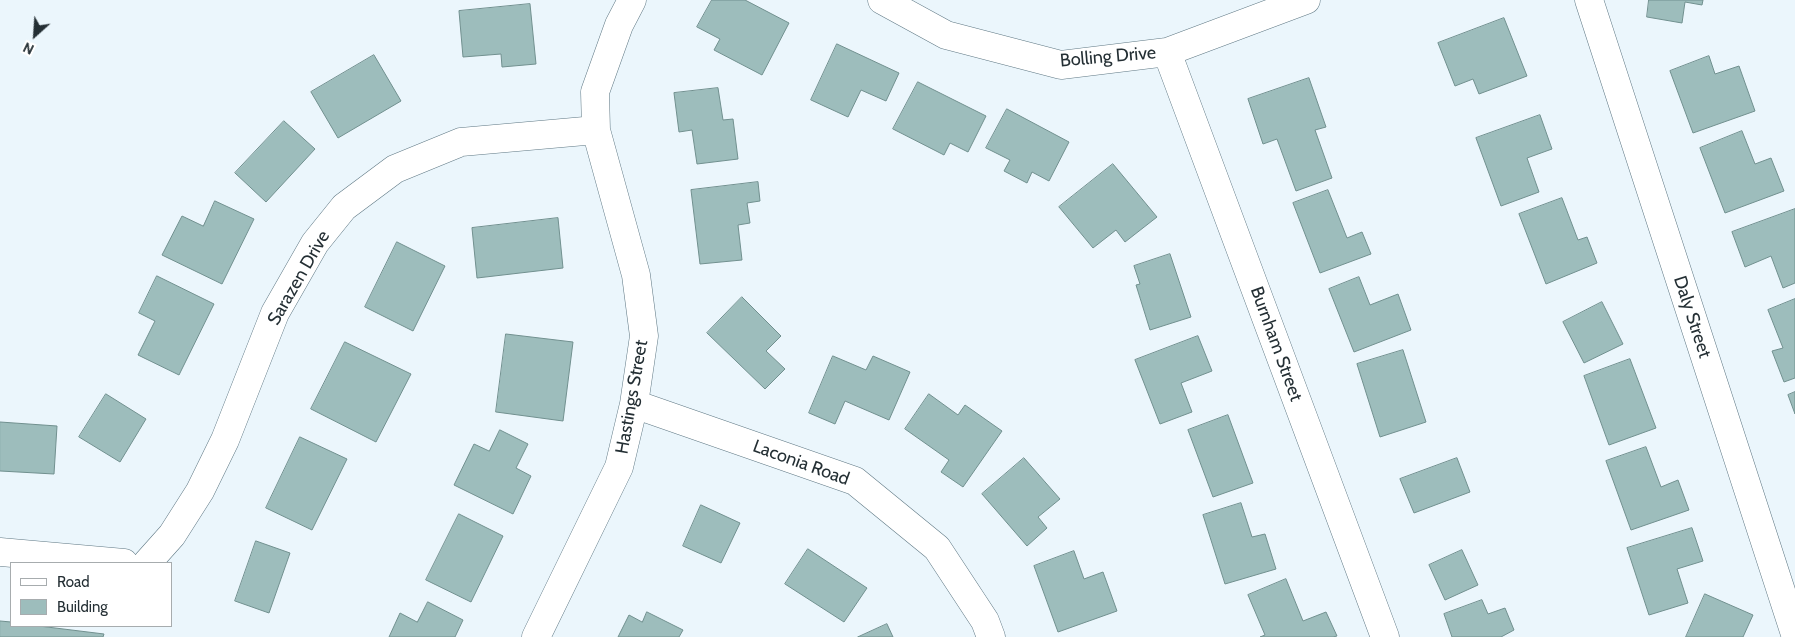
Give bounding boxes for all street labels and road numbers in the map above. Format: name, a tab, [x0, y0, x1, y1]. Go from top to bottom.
street label: Bolling Drive	[1059, 42, 1157, 72]
street label: Sarazen Drive	[263, 227, 335, 329]
street label: Daly Street	[1669, 273, 1715, 361]
street label: Burnham Street	[1245, 284, 1307, 404]
street label: Hastings Street	[611, 338, 653, 456]
street label: Laconia Road	[750, 436, 852, 490]

